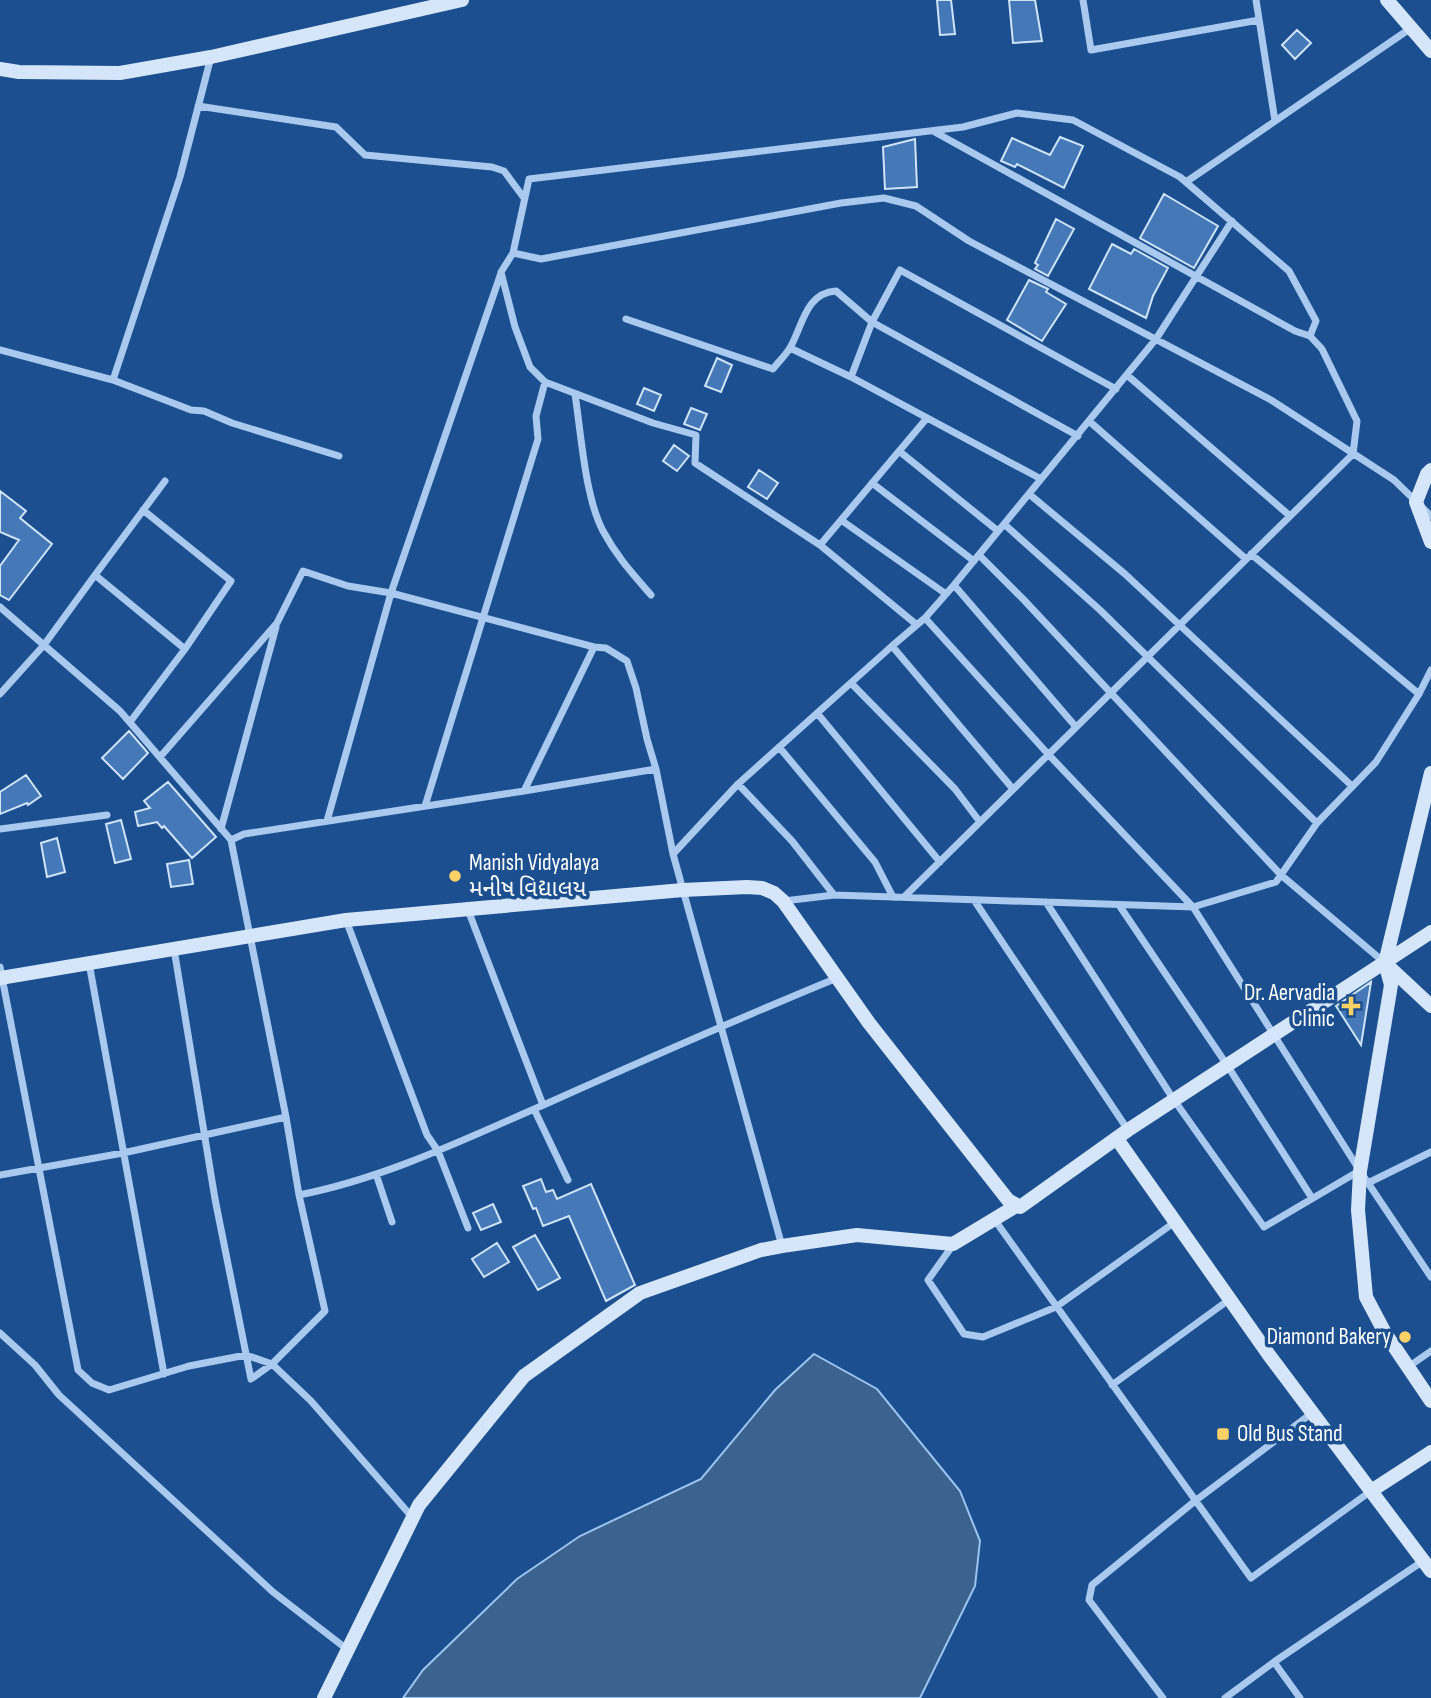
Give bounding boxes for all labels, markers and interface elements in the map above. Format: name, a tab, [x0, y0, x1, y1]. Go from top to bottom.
place label: Manish Vidyalaya મનીષ વિદ્યાલય	[469, 849, 599, 903]
marker: Manish Vidyalaya મનીષ વિદ્યાલય	[447, 868, 463, 884]
place label: Dr. Aervadia Clinic	[1244, 979, 1335, 1033]
marker: Dr. Aervadia Clinic	[1341, 996, 1361, 1016]
place label: Diamond Bakery	[1267, 1323, 1391, 1351]
marker: Diamond Bakery	[1397, 1329, 1413, 1345]
place label: Old Bus Stand	[1237, 1420, 1343, 1448]
marker: Old Bus Stand	[1215, 1426, 1231, 1442]

